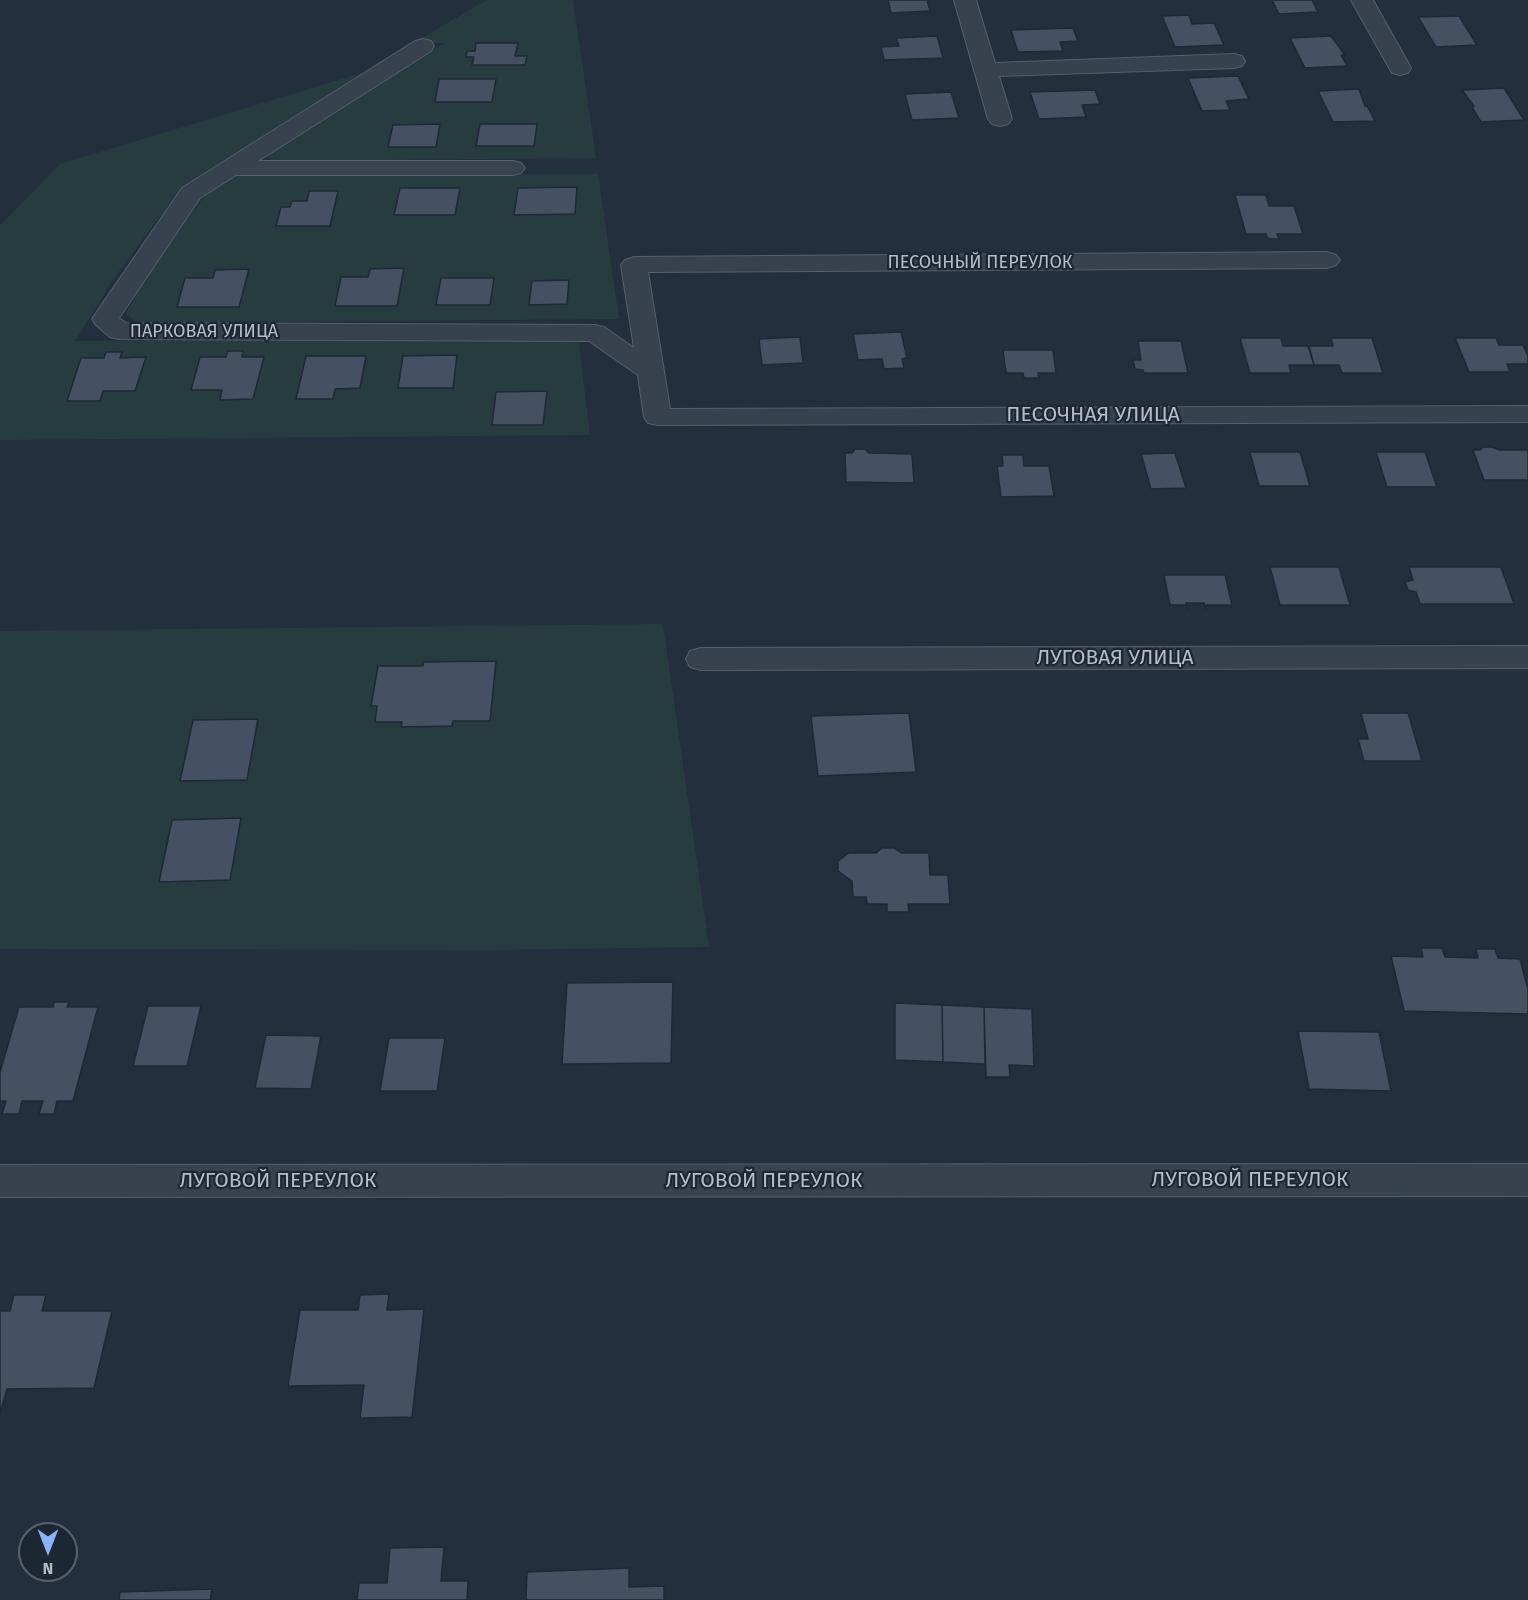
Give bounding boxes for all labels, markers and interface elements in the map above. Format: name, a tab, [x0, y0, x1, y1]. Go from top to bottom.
street label: ПЕСОЧНЫЙ ПЕРЕУЛОК	[888, 252, 1072, 274]
street label: ПАРКОВАЯ УЛИЦА	[130, 321, 278, 343]
street label: ПЕСОЧНАЯ УЛИЦА	[1006, 402, 1180, 428]
street label: ЛУГОВАЯ УЛИЦА	[1036, 645, 1194, 671]
street label: ЛУГОВОЙ ПЕРЕУЛОК	[1152, 1167, 1348, 1193]
street label: ЛУГОВОЙ ПЕРЕУЛОК	[180, 1168, 376, 1194]
street label: ЛУГОВОЙ ПЕРЕУЛОК	[666, 1168, 862, 1194]
north arrow	[18, 1522, 78, 1582]
text: N	[43, 1559, 53, 1578]

